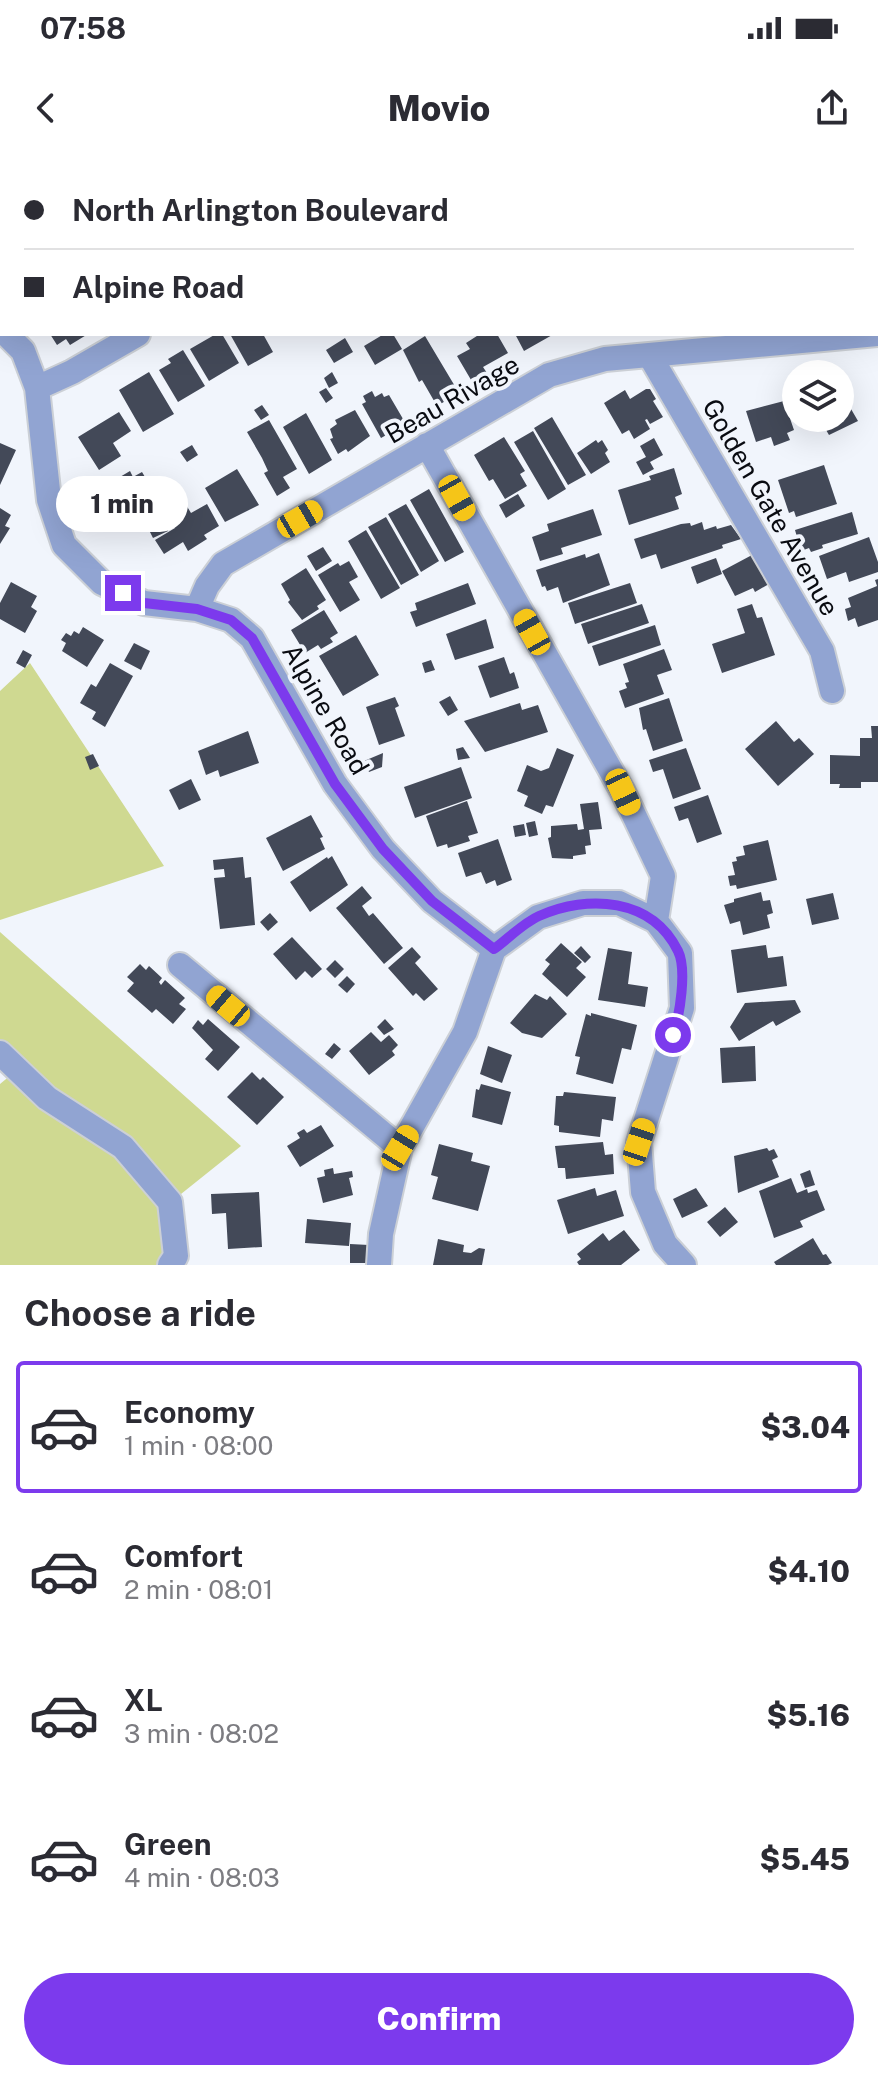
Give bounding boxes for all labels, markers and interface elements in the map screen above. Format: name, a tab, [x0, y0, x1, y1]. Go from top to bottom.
text: 07:58	[40, 10, 126, 46]
icon: back	[24, 86, 68, 130]
icon: share	[810, 86, 854, 130]
text: Movio	[387, 87, 491, 129]
text: North Arlington Boulevard	[72, 192, 449, 228]
text: Alpine Road	[72, 269, 244, 305]
street label: Beau Rivage	[380, 348, 524, 450]
map controls	[782, 360, 854, 432]
button: layers	[782, 360, 854, 432]
street label: Golden Gate Avenue	[696, 393, 846, 621]
car	[435, 471, 479, 525]
callout: 1 min	[57, 477, 189, 533]
text: 1 min	[90, 488, 154, 519]
car	[273, 497, 327, 541]
route end	[105, 575, 141, 611]
car	[510, 605, 554, 659]
street label: Alpine Road	[276, 638, 376, 780]
car	[602, 765, 644, 819]
car	[202, 981, 254, 1031]
route start	[655, 1017, 691, 1053]
car	[620, 1115, 658, 1169]
car	[377, 1121, 423, 1175]
text: Choose a ride	[24, 1292, 256, 1334]
icon: car	[28, 1391, 100, 1463]
text: Economy	[124, 1394, 255, 1430]
text: $3.04	[760, 1409, 850, 1445]
text: 1 min · 08:00	[124, 1430, 274, 1461]
icon: car	[28, 1535, 100, 1607]
text: Comfort	[124, 1538, 243, 1574]
text: $4.10	[768, 1553, 850, 1589]
text: 2 min · 08:01	[124, 1574, 273, 1605]
icon: car	[28, 1679, 100, 1751]
text: XL	[124, 1682, 163, 1718]
text: $5.16	[766, 1697, 850, 1733]
text: 3 min · 08:02	[124, 1718, 279, 1749]
icon: car	[28, 1823, 100, 1895]
text: Green	[124, 1826, 211, 1862]
text: $5.45	[760, 1841, 850, 1877]
text: 4 min · 08:03	[124, 1862, 280, 1893]
button: Confirm	[24, 1973, 854, 2065]

